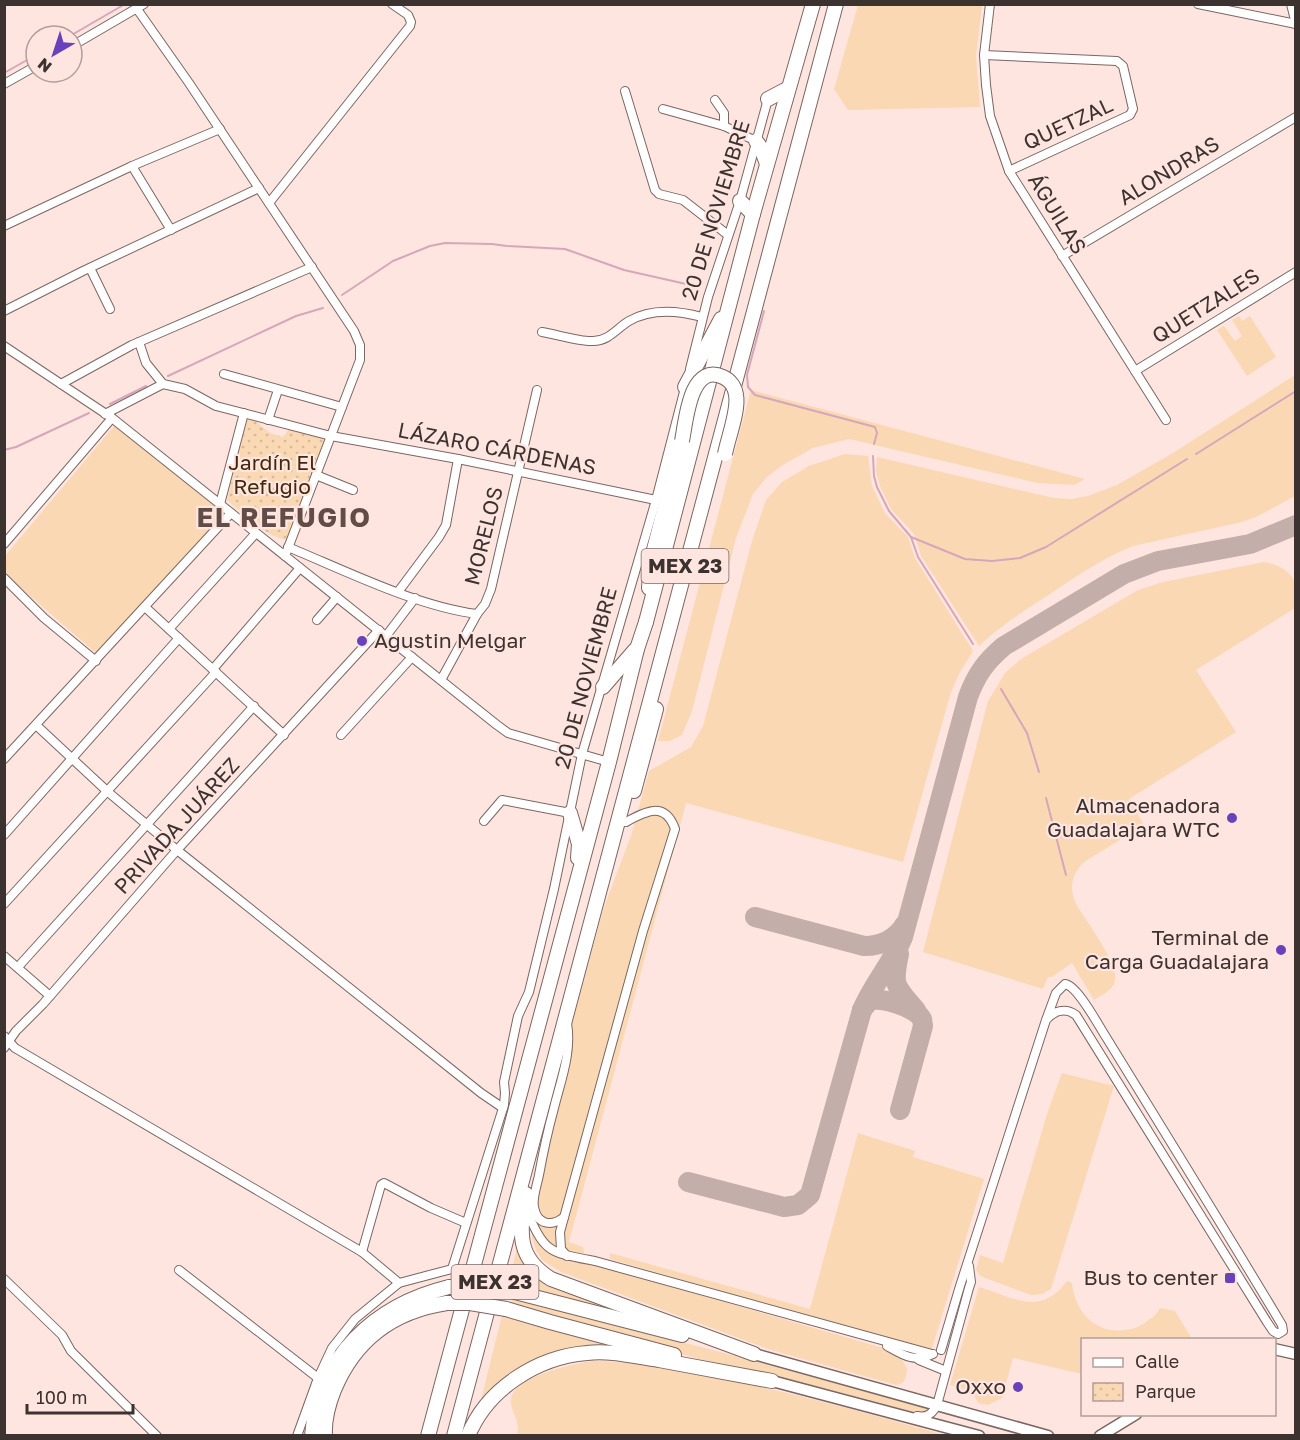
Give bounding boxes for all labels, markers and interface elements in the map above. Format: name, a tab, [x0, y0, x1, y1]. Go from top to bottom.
north arrow	[24, 24, 84, 84]
text: N	[34, 54, 56, 77]
street label: QUETZAL	[1019, 91, 1116, 155]
street label: 20 DE NOVIEMBRE	[675, 116, 755, 303]
street label: ALONDRAS	[1113, 130, 1224, 210]
street label: ÁGUILAS	[1023, 168, 1093, 259]
street label: QUETZALES	[1147, 262, 1264, 348]
street label: LÁZARO CÁRDENAS	[396, 416, 599, 480]
park label: Jardín El Refugio	[228, 449, 316, 499]
street label: MORELOS	[458, 484, 508, 588]
district label: EL REFUGIO	[196, 501, 372, 533]
road number: MEX 23	[642, 549, 728, 583]
street label: 20 DE NOVIEMBRE	[548, 584, 622, 771]
place label: Agustin Melgar	[374, 627, 527, 653]
marker: Agustin Melgar	[355, 634, 369, 648]
street label: PRIVADA JUÁREZ	[108, 752, 244, 899]
place label: Almacenadora Guadalajara WTC	[1047, 792, 1220, 842]
marker: Almacenadora Guadalajara WTC	[1225, 811, 1239, 825]
place label: Terminal de Carga Guadalajara	[1085, 924, 1269, 974]
marker: Terminal de Carga Guadalajara	[1274, 943, 1288, 957]
place label: Bus to center	[1083, 1264, 1218, 1290]
road number: MEX 23	[452, 1265, 538, 1299]
marker: Bus to center	[1223, 1271, 1237, 1285]
legend	[1081, 1338, 1276, 1416]
text: Calle	[1135, 1350, 1179, 1372]
place label: Oxxo	[955, 1373, 1006, 1399]
scale bar	[27, 1377, 134, 1415]
marker: Oxxo	[1011, 1380, 1025, 1394]
text: Parque	[1135, 1380, 1196, 1402]
text: 100 m	[36, 1386, 87, 1408]

